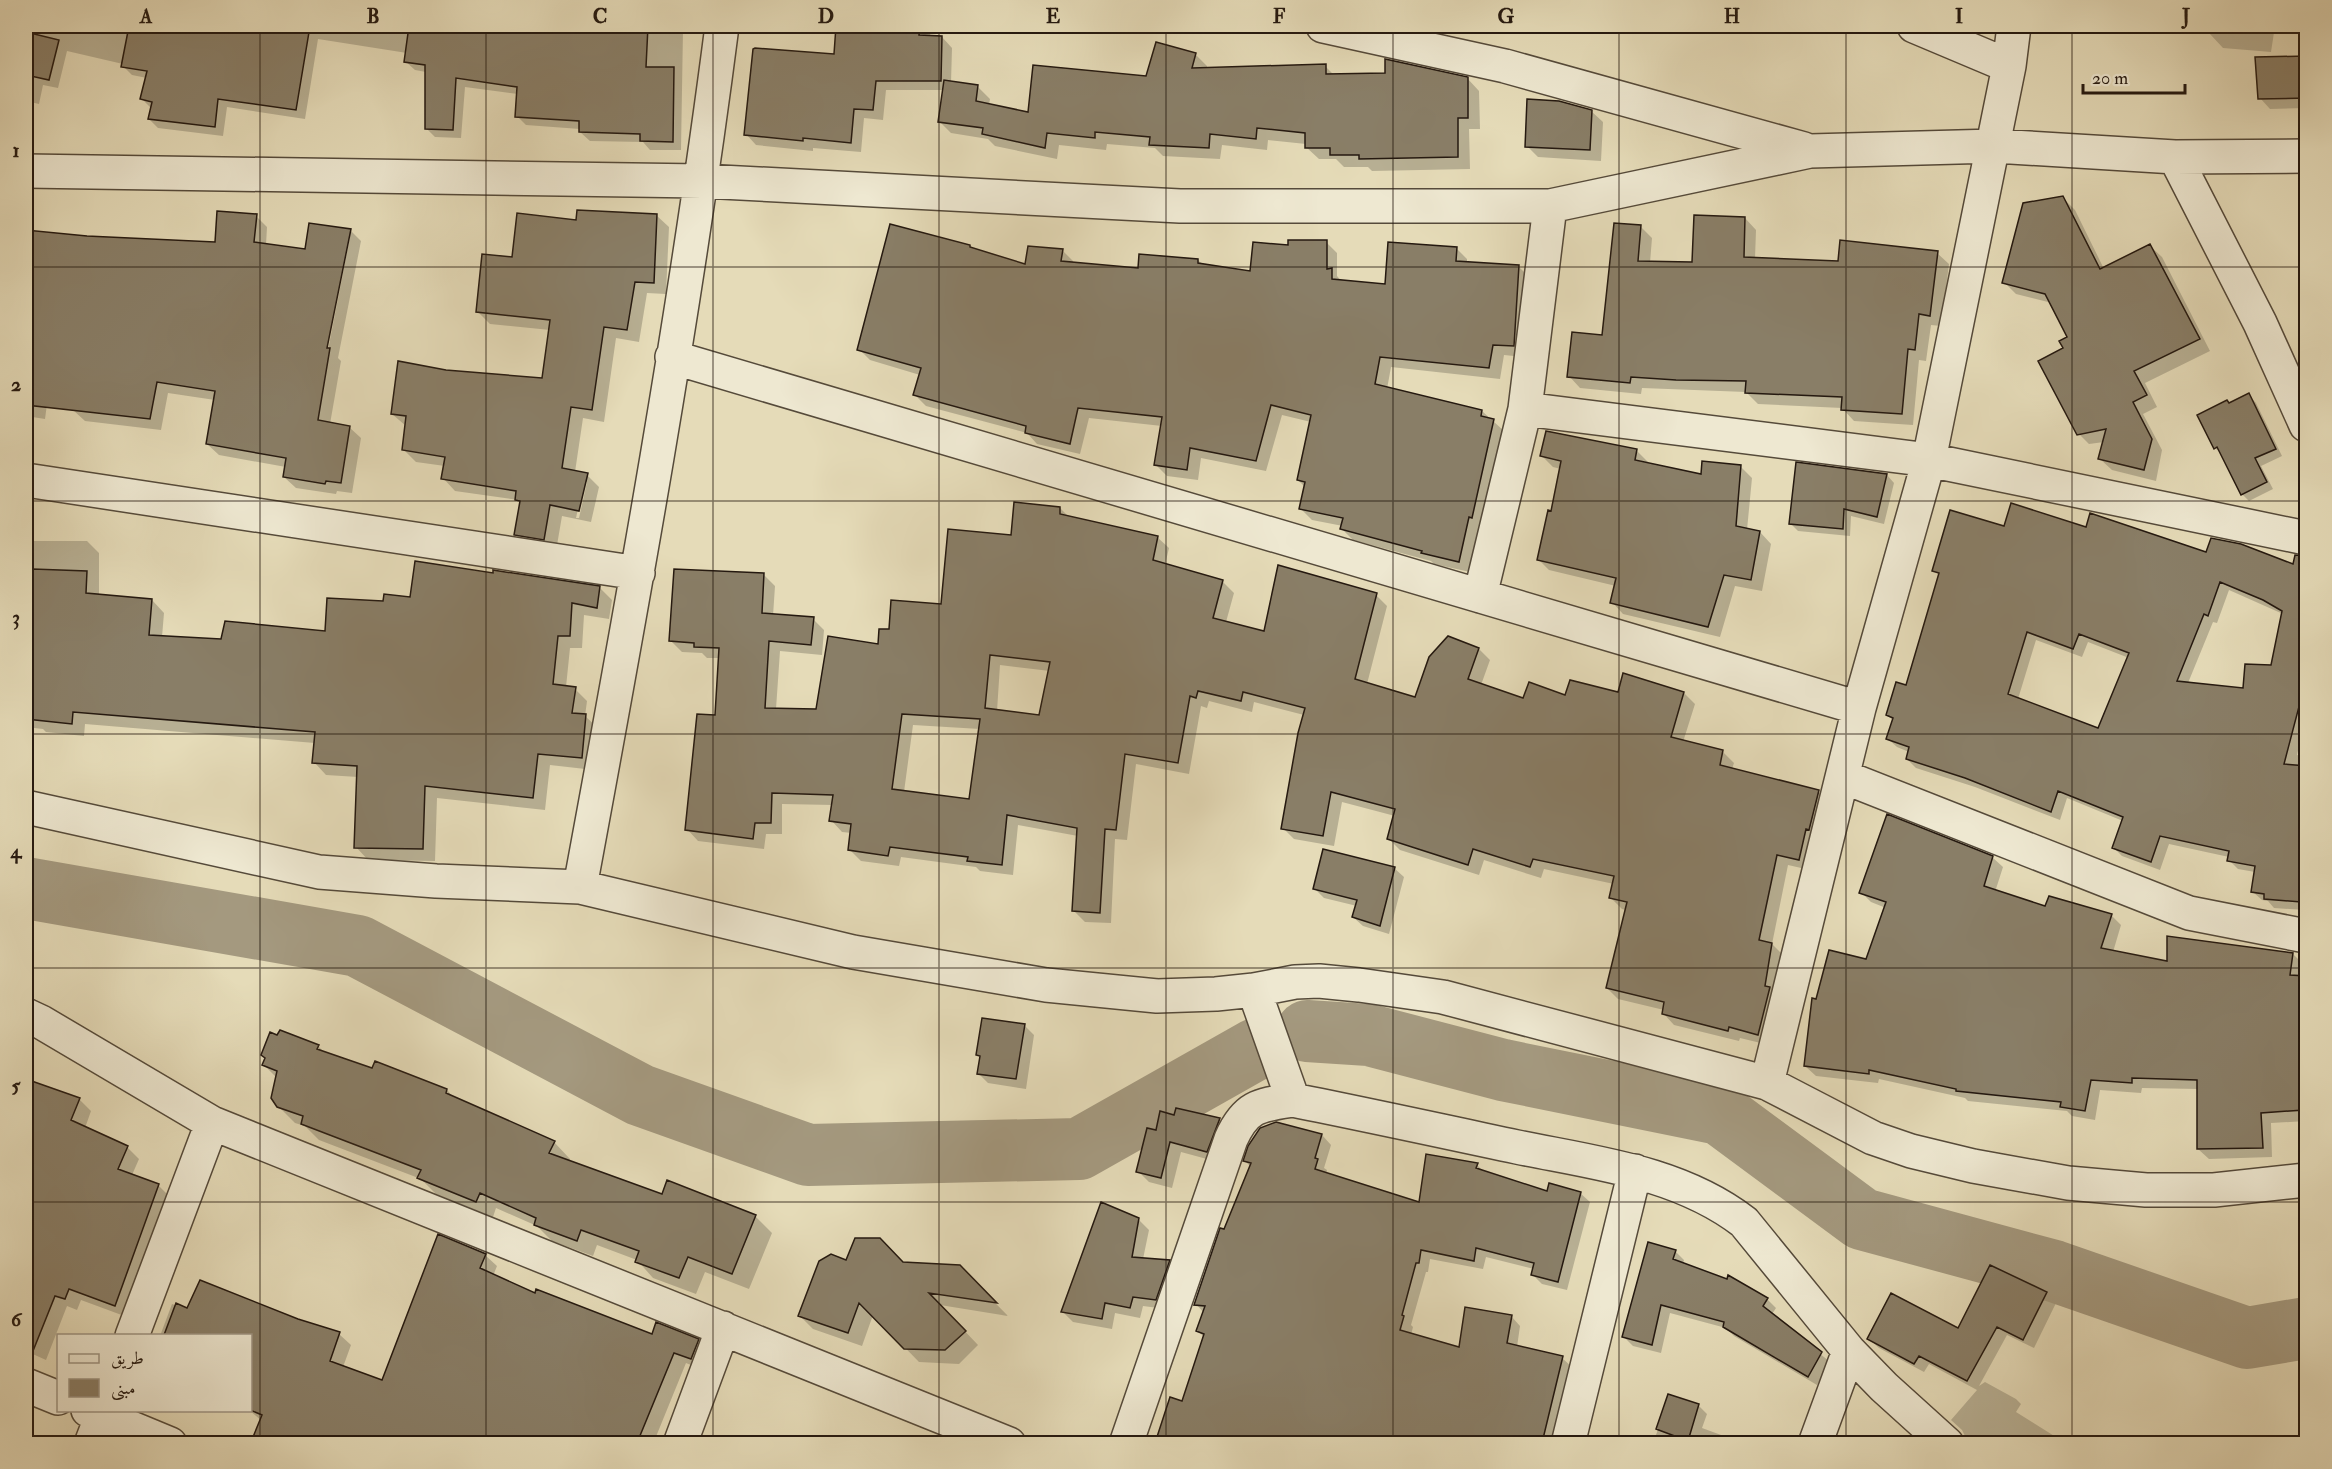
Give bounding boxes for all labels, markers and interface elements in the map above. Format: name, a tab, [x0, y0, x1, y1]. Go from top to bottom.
text: A	[139, 4, 153, 29]
text: B	[366, 4, 380, 29]
text: C	[593, 4, 607, 29]
text: D	[818, 4, 834, 29]
text: E	[1046, 4, 1061, 29]
text: F	[1273, 4, 1286, 29]
text: G	[1498, 4, 1515, 29]
text: H	[1724, 4, 1740, 29]
text: I	[1955, 4, 1963, 29]
text: J	[2181, 4, 2190, 29]
scale bar	[2083, 57, 2185, 95]
text: 20 m	[2092, 67, 2128, 90]
text: 1	[12, 138, 20, 163]
text: 2	[11, 372, 21, 397]
text: 3	[12, 605, 20, 630]
text: 4	[10, 839, 23, 864]
text: 5	[12, 1073, 22, 1098]
text: 6	[11, 1307, 23, 1332]
legend	[57, 1334, 252, 1412]
text: طريق	[111, 1347, 144, 1370]
text: مبنى	[111, 1377, 136, 1401]

